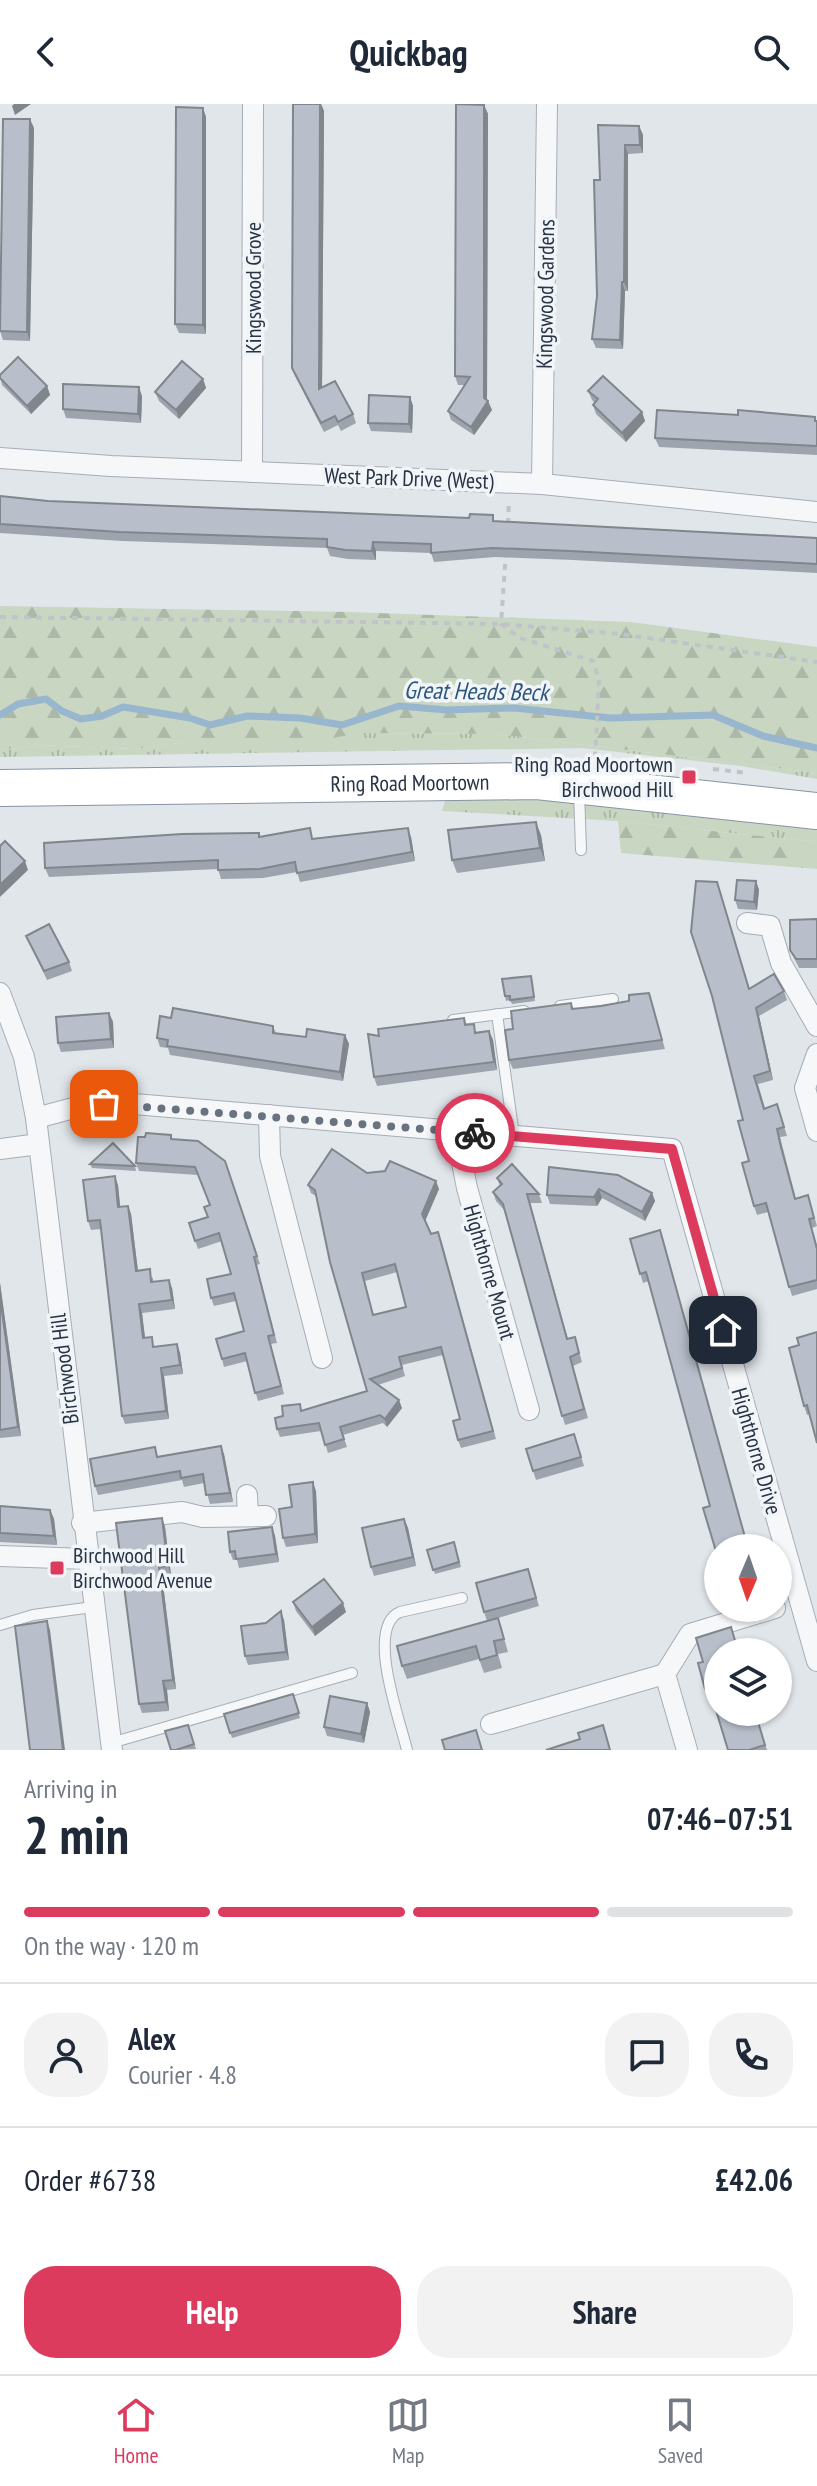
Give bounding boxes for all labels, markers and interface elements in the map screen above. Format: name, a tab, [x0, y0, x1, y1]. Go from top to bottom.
text: Quickbag	[349, 29, 468, 76]
icon: back	[24, 30, 68, 74]
icon: search	[749, 30, 793, 74]
street label: Kingswood Gardens	[530, 219, 560, 369]
street label: Kingswood Grove	[239, 222, 267, 354]
street label: West Park Drive (West)	[324, 461, 495, 495]
water label: Great Heads Beck	[404, 674, 551, 708]
place label: Ring Road Moortown Birchwood Hill	[514, 750, 674, 803]
street label: Ring Road Moortown	[330, 768, 490, 798]
marker: Ring Road Moortown Birchwood Hill	[680, 768, 698, 786]
pin	[70, 1070, 138, 1138]
icon: bag	[82, 1082, 126, 1126]
courier	[435, 1093, 515, 1173]
icon: bike	[453, 1111, 497, 1155]
street label: Highthorne Mount	[457, 1201, 523, 1343]
pin	[689, 1296, 757, 1364]
icon: home	[701, 1308, 745, 1352]
street label: Birchwood Hill	[43, 1311, 85, 1426]
street label: Highthorne Drive	[726, 1384, 788, 1518]
north arrow	[704, 1534, 792, 1622]
map controls	[704, 1534, 792, 1726]
place label: Birchwood Hill Birchwood Avenue	[73, 1541, 213, 1594]
marker: Birchwood Hill Birchwood Avenue	[48, 1559, 66, 1577]
button: layers	[704, 1638, 792, 1726]
text: Arriving in	[24, 1772, 117, 1805]
text: 07:46–07:51	[647, 1799, 793, 1838]
text: 2 min	[24, 1801, 129, 1868]
text: On the way · 120 m	[24, 1929, 199, 1962]
button: person	[24, 2013, 108, 2097]
button: chat	[605, 2013, 689, 2097]
button: phone	[709, 2013, 793, 2097]
text: Alex	[128, 2019, 176, 2058]
text: Courier · 4.8	[128, 2058, 237, 2091]
text: Order #6738	[24, 2160, 156, 2199]
text: £42.06	[715, 2160, 793, 2199]
button: Help	[24, 2266, 401, 2358]
button: Share	[417, 2266, 793, 2358]
tab: Home	[114, 2393, 159, 2469]
tab: Map	[386, 2393, 430, 2469]
tab: Saved	[658, 2393, 703, 2469]

